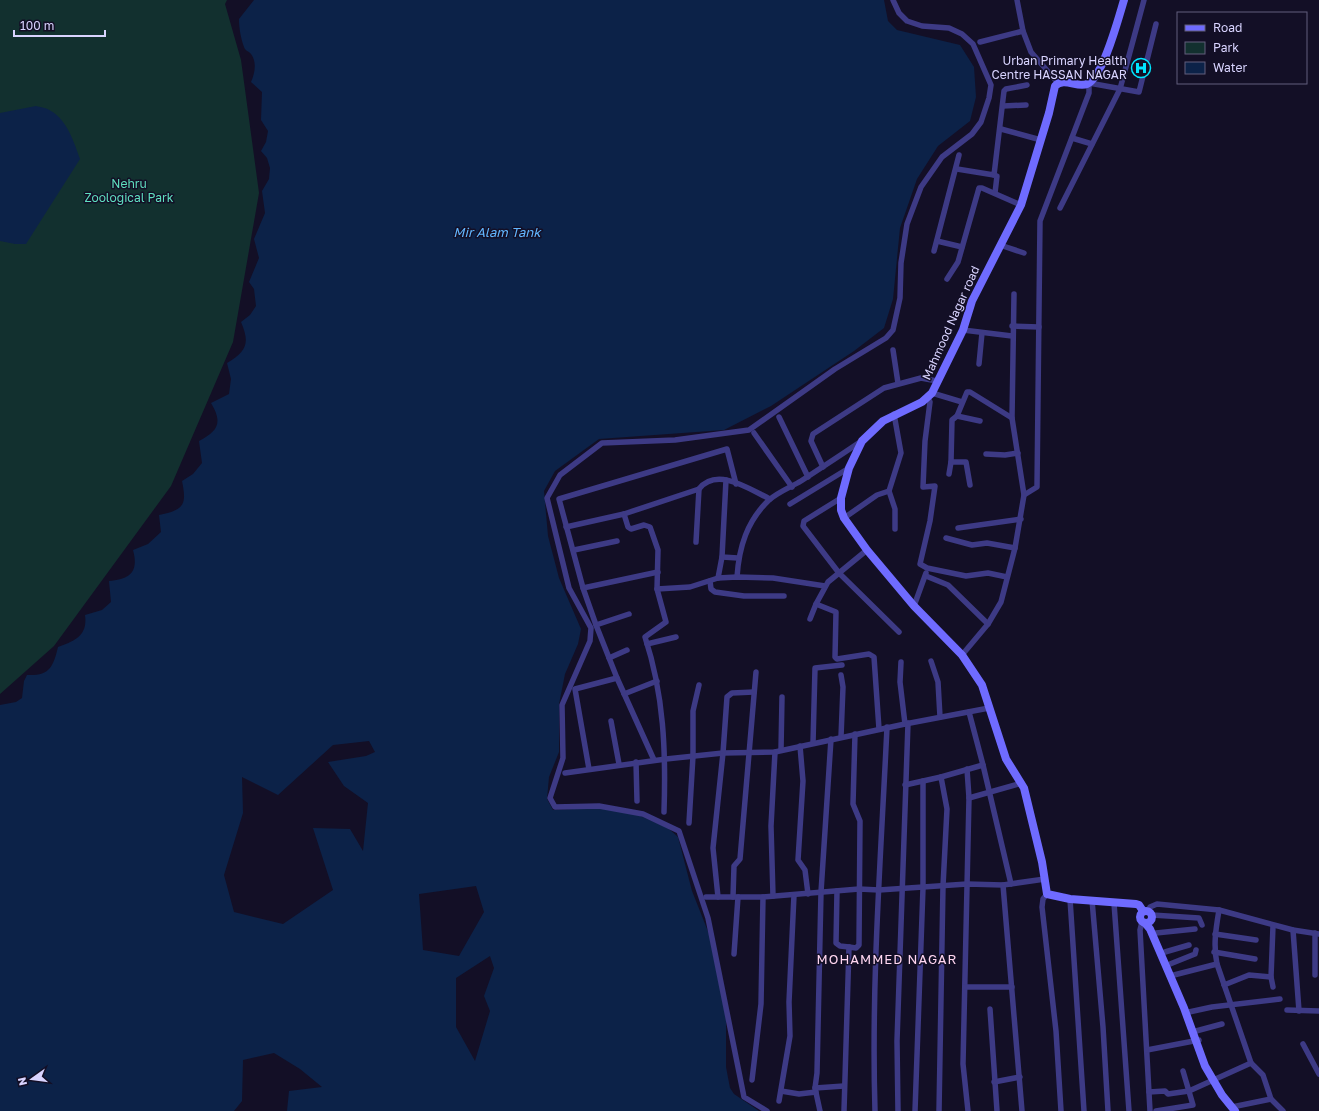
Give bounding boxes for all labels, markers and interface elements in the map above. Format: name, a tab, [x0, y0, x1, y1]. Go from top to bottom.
scale bar	[14, 12, 105, 38]
legend	[1177, 12, 1307, 84]
text: 100 m	[20, 18, 54, 33]
text: Road	[1213, 20, 1242, 35]
text: Park	[1213, 40, 1239, 55]
place label: Urban Primary Health Centre HASSAN NAGAR	[992, 53, 1127, 82]
hospital icon: Urban Primary Health Centre HASSAN NAGAR	[1130, 57, 1152, 79]
text: Water	[1213, 60, 1247, 75]
park label: Nehru Zoological Park	[84, 176, 174, 205]
water label: Mir Alam Tank	[453, 224, 542, 240]
street label: Mahmood Nagar road	[919, 263, 983, 382]
district label: MOHAMMED NAGAR	[817, 951, 957, 967]
north arrow	[12, 1059, 52, 1099]
text: N	[14, 1076, 29, 1087]

